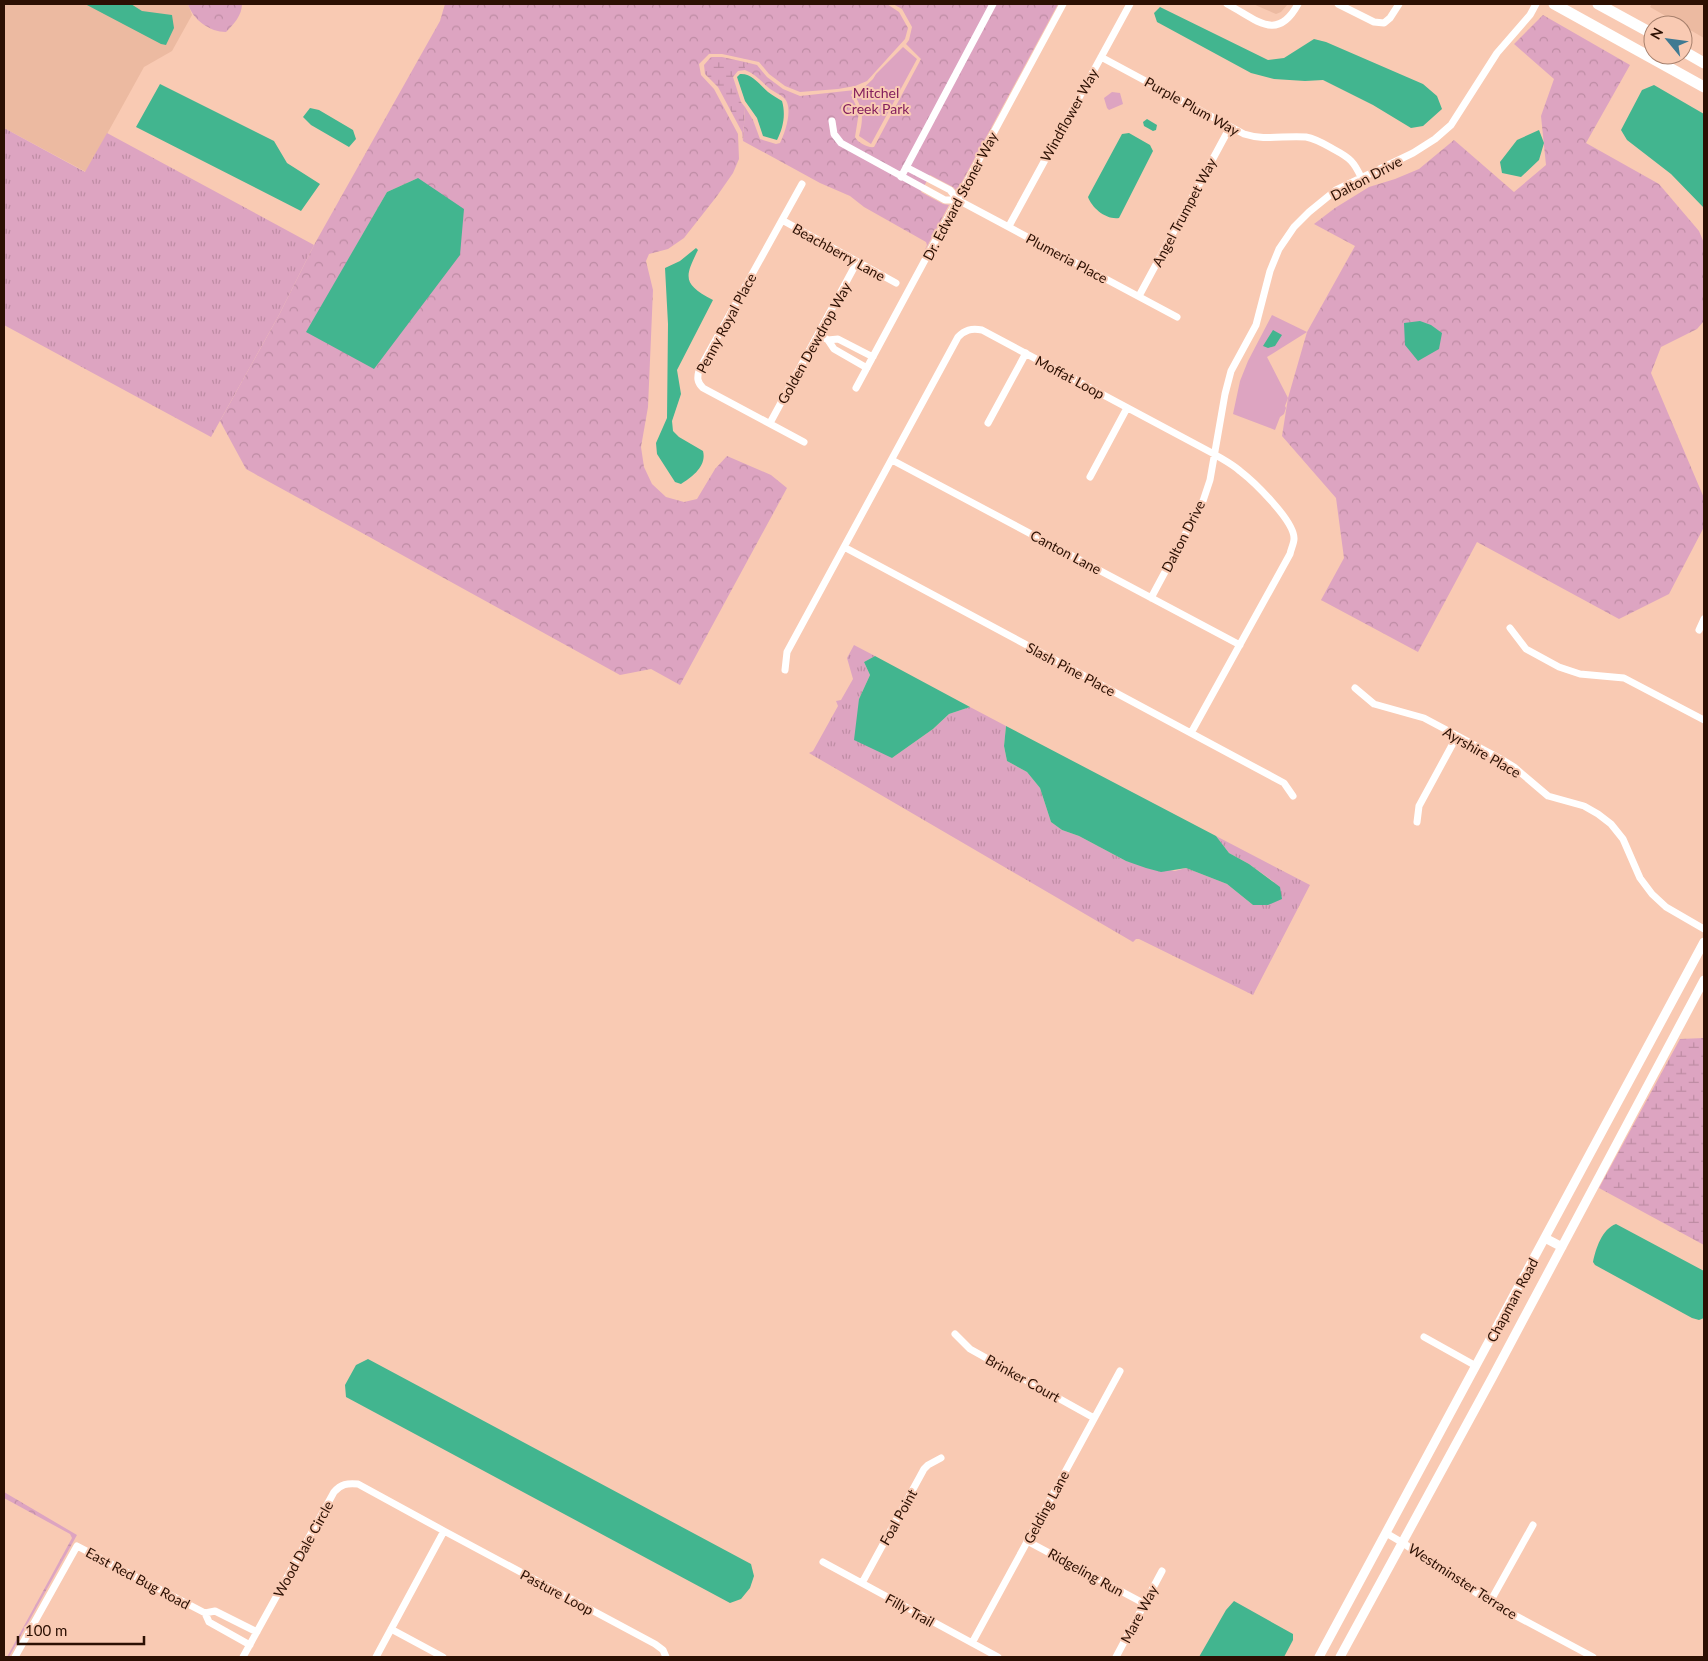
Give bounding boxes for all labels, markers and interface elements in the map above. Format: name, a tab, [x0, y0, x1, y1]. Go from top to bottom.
north arrow	[1643, 15, 1693, 65]
text: N	[1646, 25, 1666, 42]
street label: Windflower Way	[1036, 65, 1102, 164]
street label: Purple Plum Way	[1142, 73, 1243, 139]
park label: Mitchel Creek Park	[843, 84, 910, 117]
street label: Dr. Edward Stoner Way	[919, 128, 1001, 263]
street label: Dalton Drive	[1327, 152, 1405, 204]
street label: Angel Trumpet Way	[1148, 154, 1220, 269]
street label: Beachberry Lane	[790, 220, 888, 284]
street label: Plumeria Place	[1023, 229, 1111, 287]
street label: Penny Royal Place	[692, 270, 760, 376]
street label: Golden Dewdrop Way	[774, 279, 855, 407]
street label: Moffat Loop	[1033, 352, 1108, 402]
street label: Dalton Drive	[1158, 497, 1208, 575]
street label: Canton Lane	[1028, 526, 1104, 578]
street label: Slash Pine Place	[1024, 638, 1118, 700]
street label: Ayrshire Place	[1440, 723, 1524, 781]
street label: Chapman Road	[1483, 1255, 1541, 1345]
street label: Brinker Court	[983, 1351, 1063, 1405]
street label: Gelding Lane	[1020, 1468, 1072, 1546]
street label: Foal Point	[876, 1486, 920, 1548]
street label: Wood Dale Circle	[269, 1498, 337, 1600]
street label: Westminster Terrace	[1405, 1539, 1521, 1623]
street label: East Red Bug Road	[83, 1543, 193, 1613]
street label: Ridgeling Run	[1045, 1544, 1127, 1600]
street label: Pasture Loop	[518, 1566, 597, 1618]
street label: Mare Way	[1117, 1581, 1162, 1646]
street label: Filly Trail	[883, 1590, 937, 1630]
scale bar	[18, 1614, 144, 1646]
text: 100 m	[25, 1621, 67, 1639]

